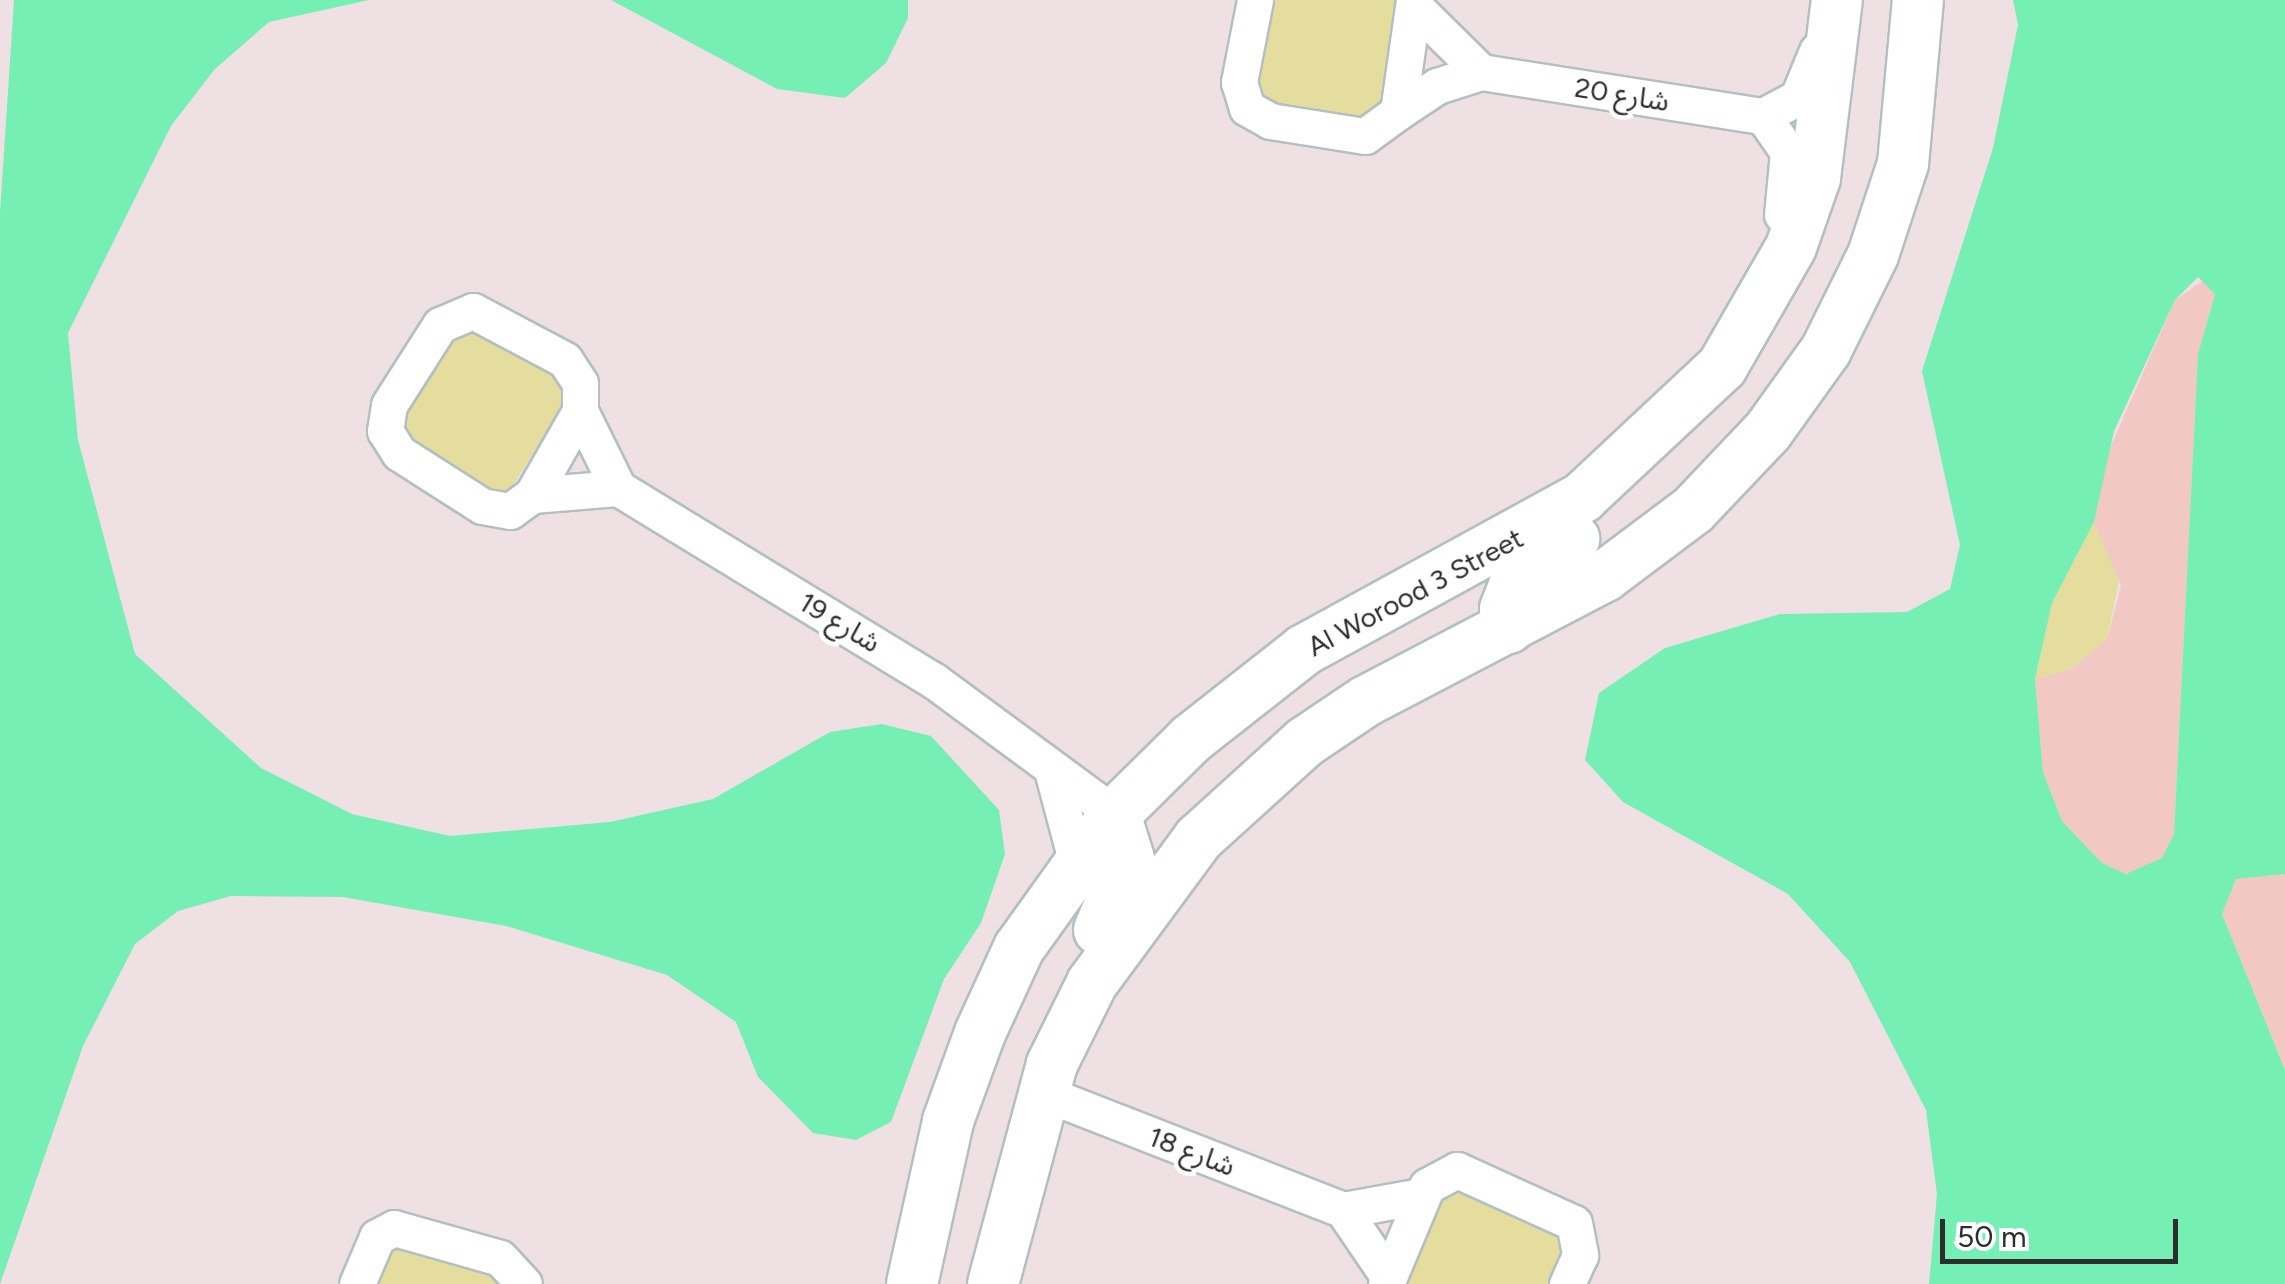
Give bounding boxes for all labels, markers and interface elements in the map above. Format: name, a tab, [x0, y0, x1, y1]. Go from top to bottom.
street label: شارع 20	[1572, 70, 1672, 118]
street label: Al Worood 3 Street	[1301, 521, 1529, 663]
street label: شارع 19	[793, 585, 887, 659]
street label: شارع 18	[1144, 1119, 1240, 1183]
scale bar	[1945, 1199, 2182, 1261]
text: 50 m	[1957, 1218, 2026, 1255]

